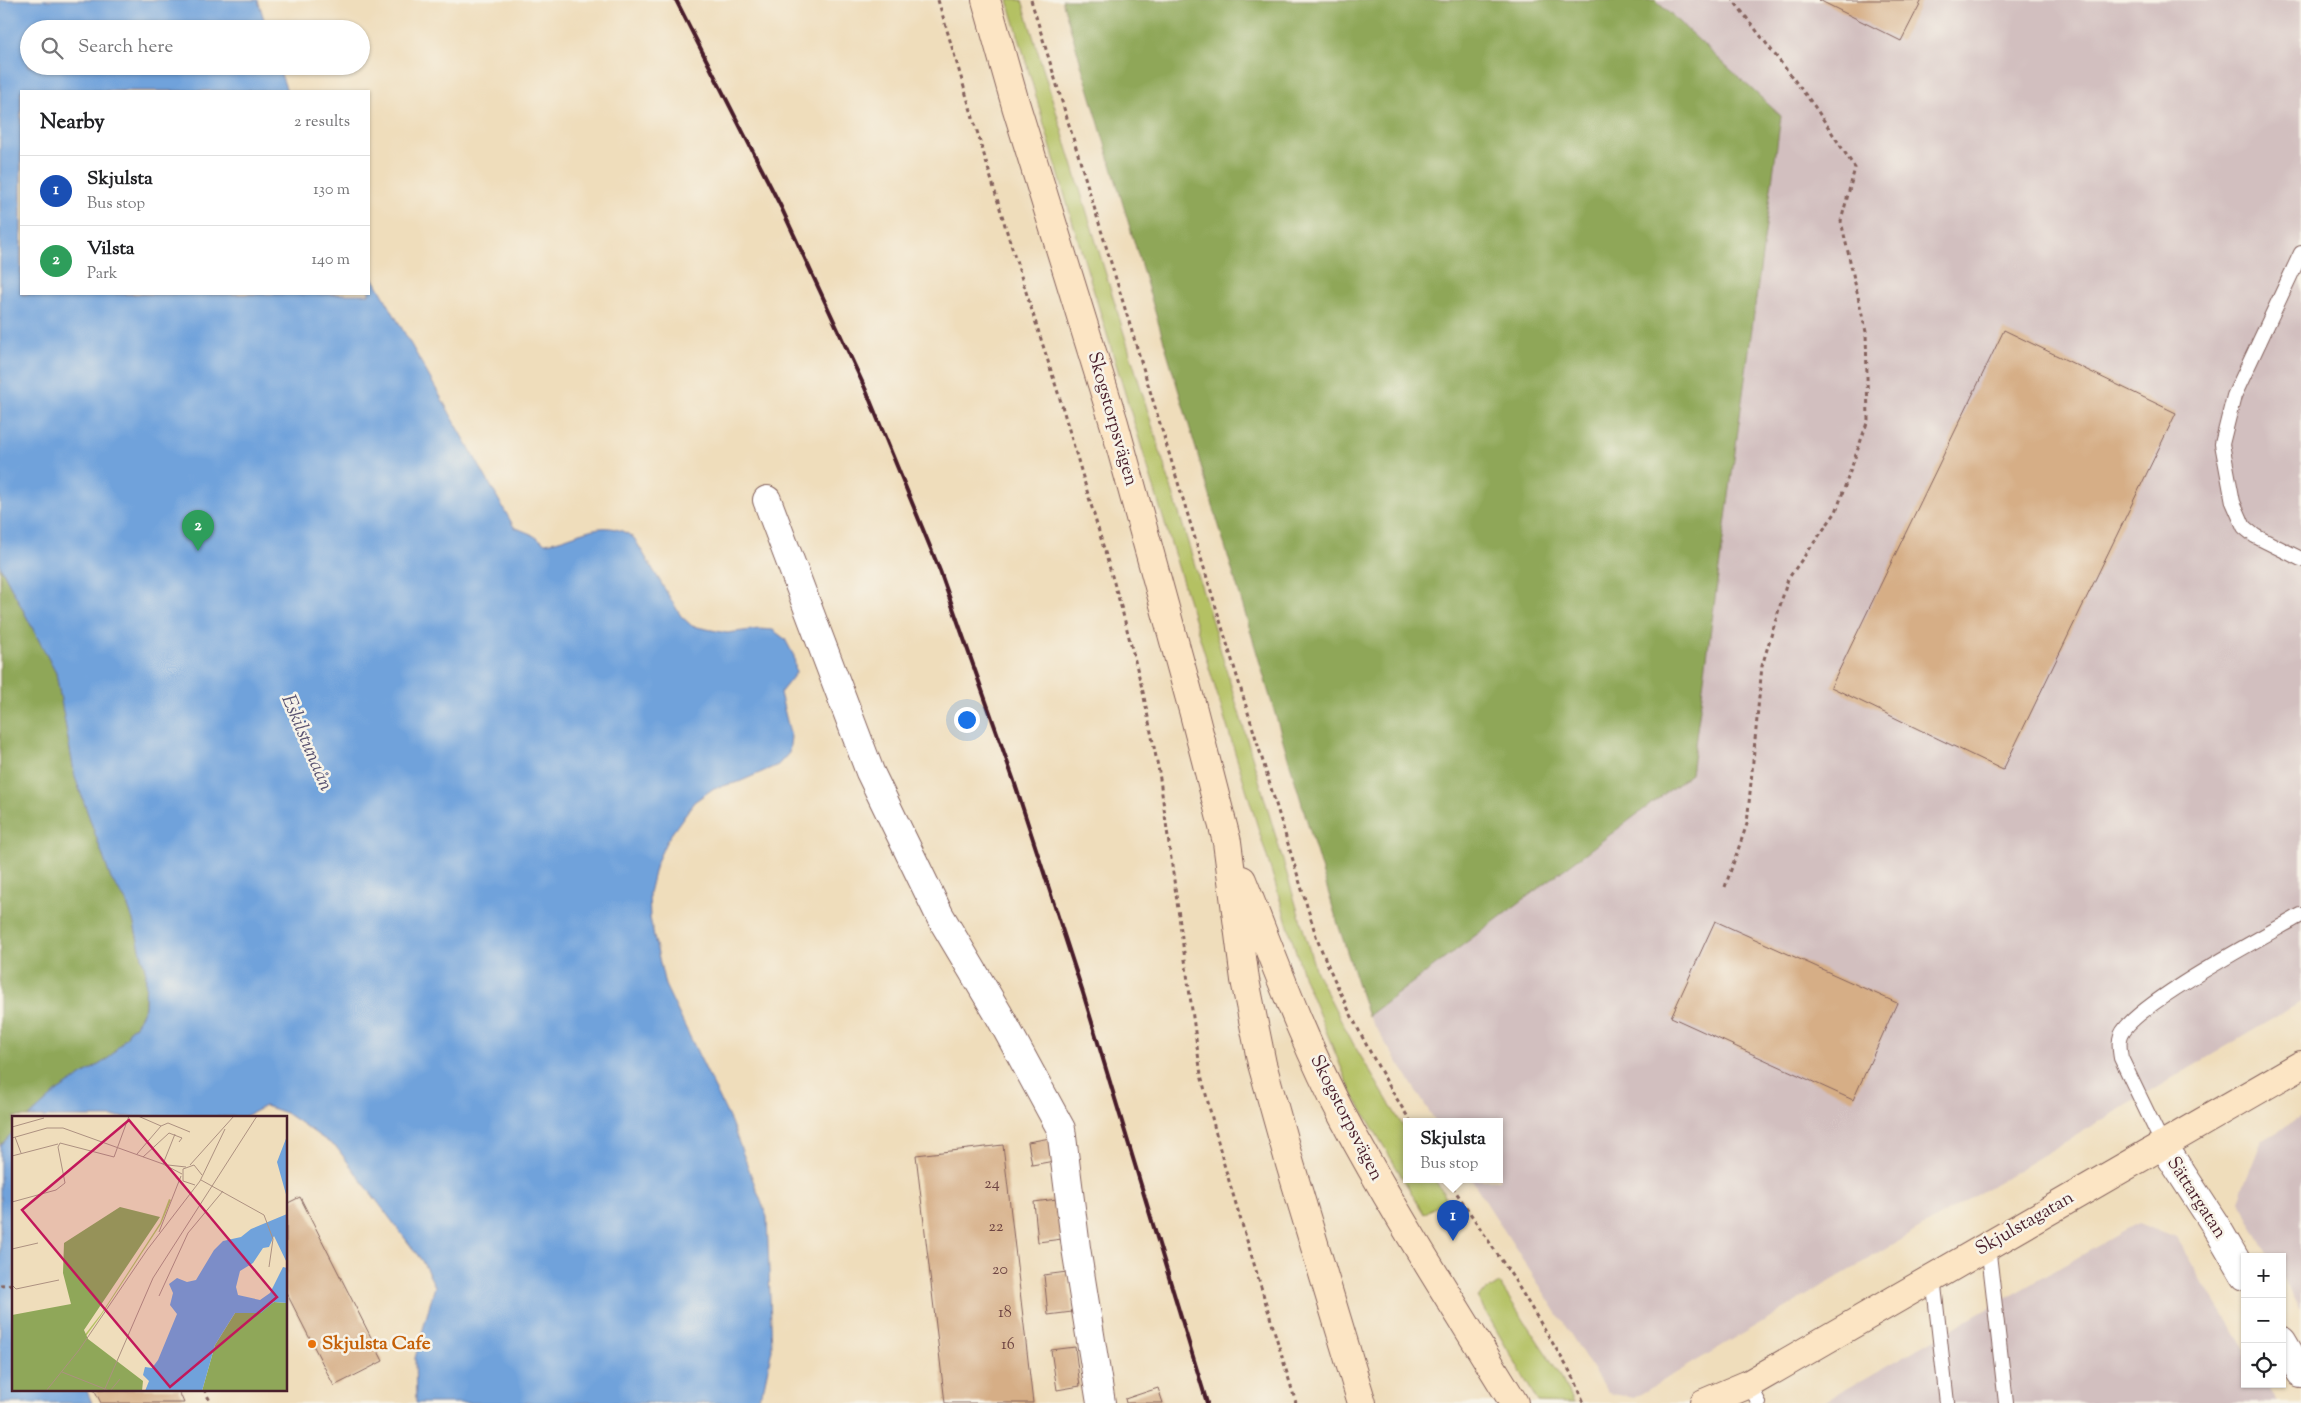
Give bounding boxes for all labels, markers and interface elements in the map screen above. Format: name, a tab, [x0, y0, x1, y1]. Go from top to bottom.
search box	[20, 20, 370, 75]
icon: search	[38, 34, 66, 62]
text: Search here	[78, 34, 173, 61]
text: Nearby	[40, 108, 105, 138]
text: 2 results	[294, 111, 350, 134]
text: Skjulsta	[87, 166, 153, 193]
text: 1	[53, 179, 59, 202]
text: 130 m	[313, 179, 350, 202]
text: Bus stop	[87, 193, 145, 216]
text: Vilsta	[87, 236, 135, 263]
text: 2	[52, 249, 60, 272]
text: 140 m	[312, 249, 350, 272]
text: Park	[87, 263, 118, 286]
street label: Skogstorpsvägen	[1080, 349, 1144, 489]
pin: 2	[182, 510, 214, 551]
water label: Eskilstunaån	[273, 690, 340, 796]
your location	[954, 707, 980, 733]
street label: Skogstorpsvägen	[1303, 1050, 1389, 1186]
inset map	[12, 1116, 288, 1390]
popup	[1403, 1118, 1503, 1183]
text: Skjulsta	[1420, 1126, 1486, 1153]
street label: Sättargatan	[2159, 1152, 2233, 1244]
text: Bus stop	[1420, 1153, 1478, 1176]
house number: 24	[984, 1173, 1000, 1196]
street label: Skjulstagatan	[1971, 1185, 2079, 1263]
pin: 1	[1437, 1200, 1469, 1241]
house number: 22	[989, 1216, 1004, 1239]
map controls	[2241, 1253, 2286, 1388]
button: +	[2241, 1253, 2286, 1298]
house number: 20	[992, 1259, 1008, 1282]
button: −	[2241, 1298, 2286, 1343]
house number: 18	[998, 1302, 1012, 1325]
place label: Skjulsta Cafe	[322, 1331, 431, 1358]
house number: 16	[1001, 1334, 1015, 1357]
marker: Skjulsta Cafe	[306, 1338, 318, 1350]
button: locate	[2241, 1343, 2286, 1388]

